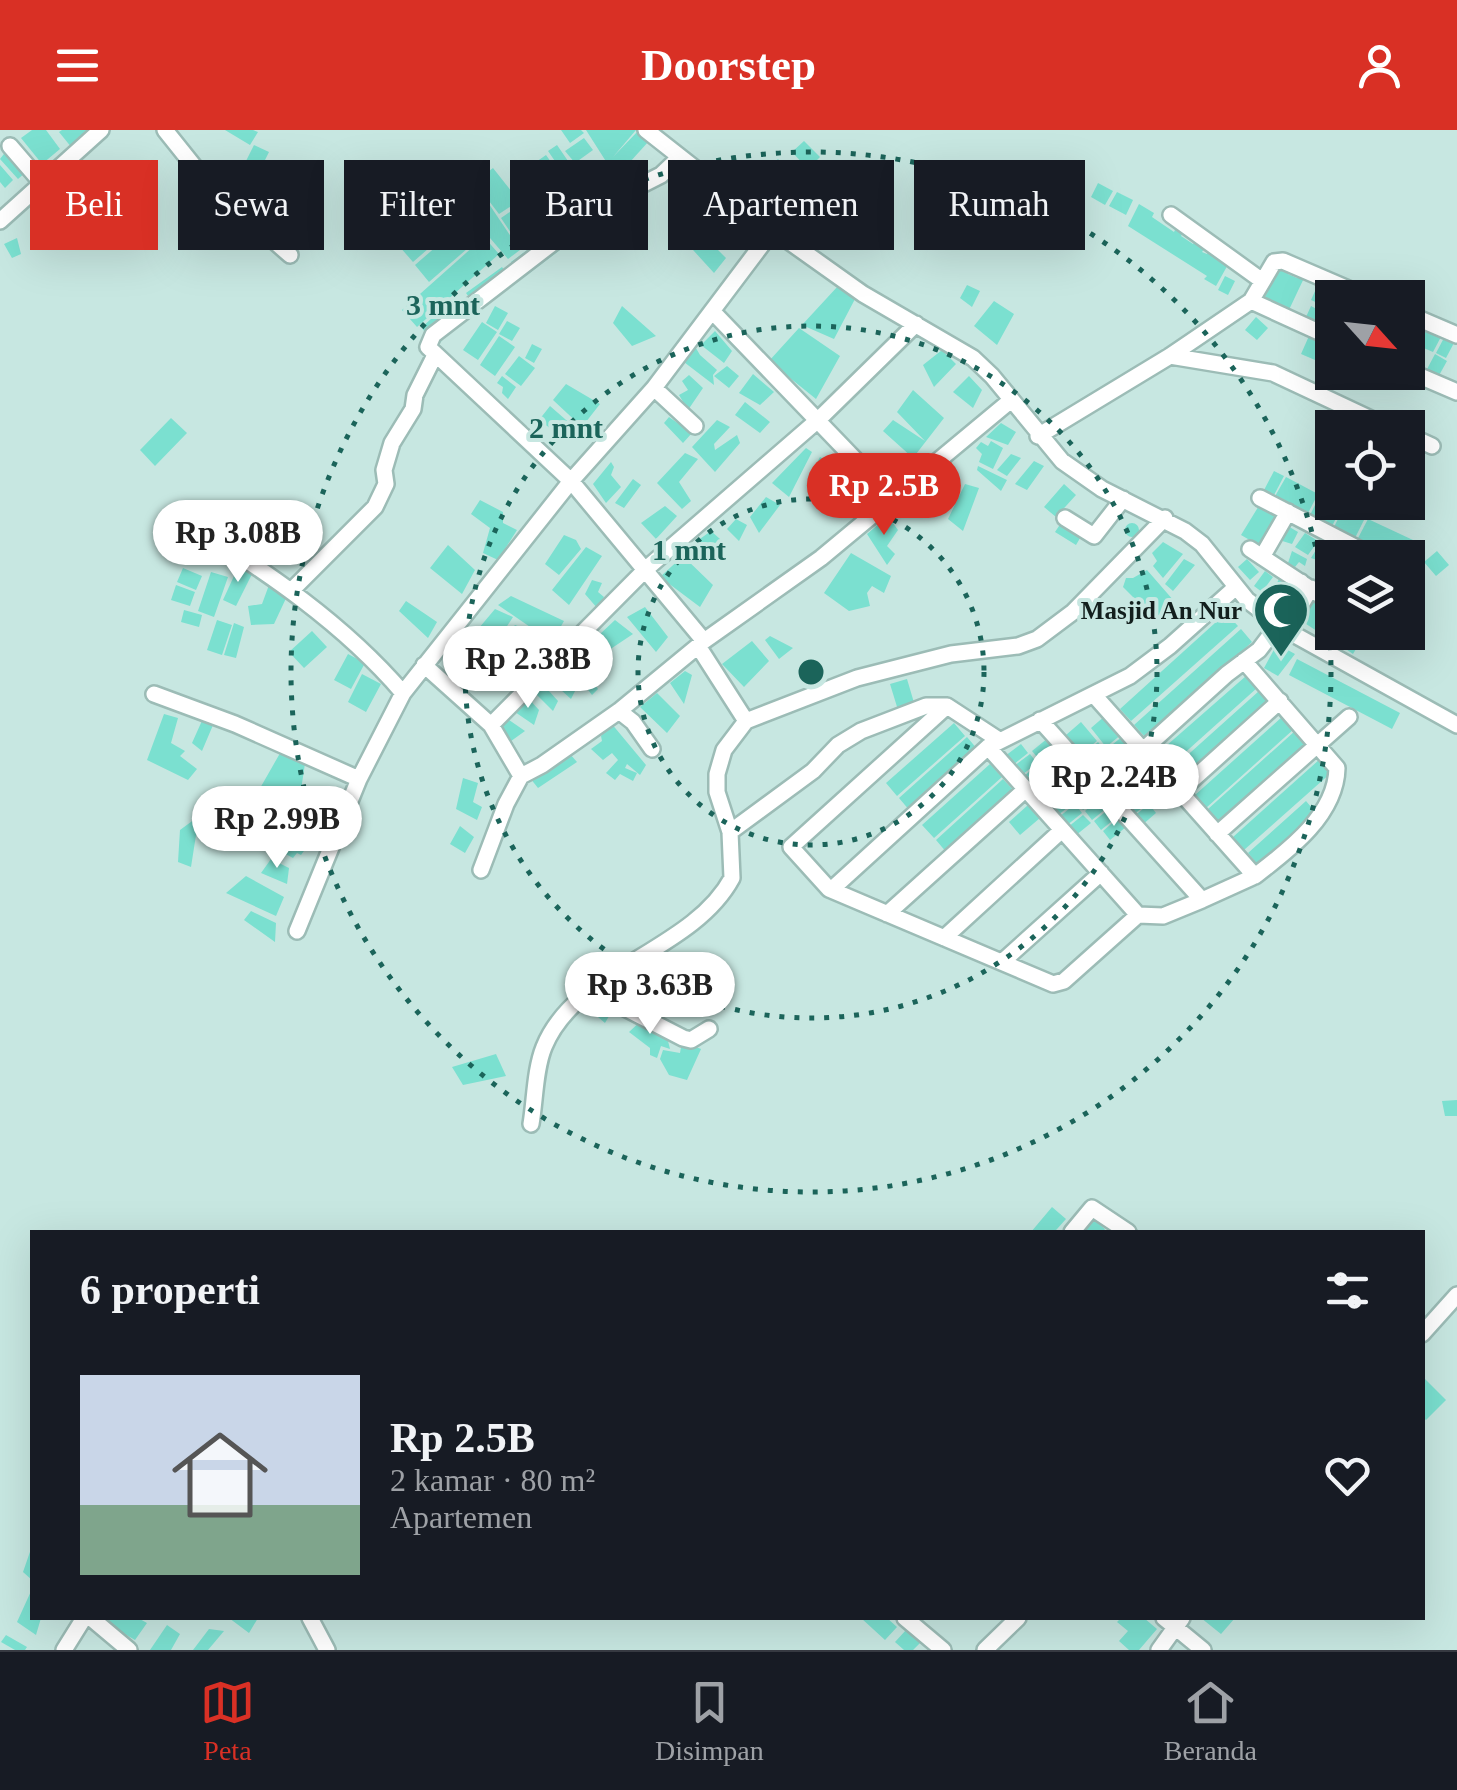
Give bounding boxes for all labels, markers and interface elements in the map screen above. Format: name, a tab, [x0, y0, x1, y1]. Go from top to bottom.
icon: menu	[50, 38, 105, 93]
icon: person	[1352, 38, 1407, 93]
text: Doorstep	[641, 40, 816, 90]
chip: Beli	[30, 160, 158, 250]
chip: Sewa	[178, 160, 324, 250]
chip: Filter	[344, 160, 490, 250]
chip: Baru	[510, 160, 648, 250]
chip: Apartemen	[668, 160, 894, 250]
chip: Rumah	[914, 160, 1085, 250]
north arrow	[1315, 280, 1425, 390]
map controls	[1315, 280, 1425, 650]
text: 3 mnt	[406, 288, 480, 321]
button: locate	[1315, 410, 1425, 520]
text: 2 mnt	[529, 411, 603, 444]
pin: Rp 2.5B	[792, 453, 976, 538]
text: Rp 2.5B	[829, 467, 939, 503]
pin: Rp 3.08B	[135, 500, 341, 585]
text: Rp 3.08B	[175, 514, 301, 550]
text: 1 mnt	[652, 533, 726, 566]
button: layers	[1315, 540, 1425, 650]
mosque icon: Masjid An Nur	[1251, 580, 1311, 659]
place label: Masjid An Nur	[1081, 597, 1242, 624]
pin: Rp 2.38B	[425, 626, 631, 711]
text: Rp 2.38B	[465, 640, 591, 676]
centre of rings	[793, 654, 829, 690]
pin: Rp 2.24B	[1011, 744, 1217, 829]
text: Rp 2.24B	[1051, 758, 1177, 794]
pin: Rp 2.99B	[174, 786, 380, 871]
text: Rp 2.99B	[214, 800, 340, 836]
pin: Rp 3.63B	[547, 952, 753, 1037]
text: Rp 3.63B	[587, 966, 713, 1002]
icon: filters	[1320, 1263, 1375, 1318]
text: 6 properti	[80, 1267, 260, 1313]
icon: home	[160, 1415, 280, 1535]
text: Rp 2.5B	[390, 1415, 535, 1461]
icon: heart	[1320, 1448, 1375, 1503]
text: 2 kamar · 80 m²	[390, 1462, 595, 1498]
text: Apartemen	[390, 1499, 532, 1535]
tab: Peta	[200, 1675, 255, 1767]
tab: Disimpan	[655, 1675, 764, 1767]
tab: Beranda	[1164, 1675, 1257, 1767]

